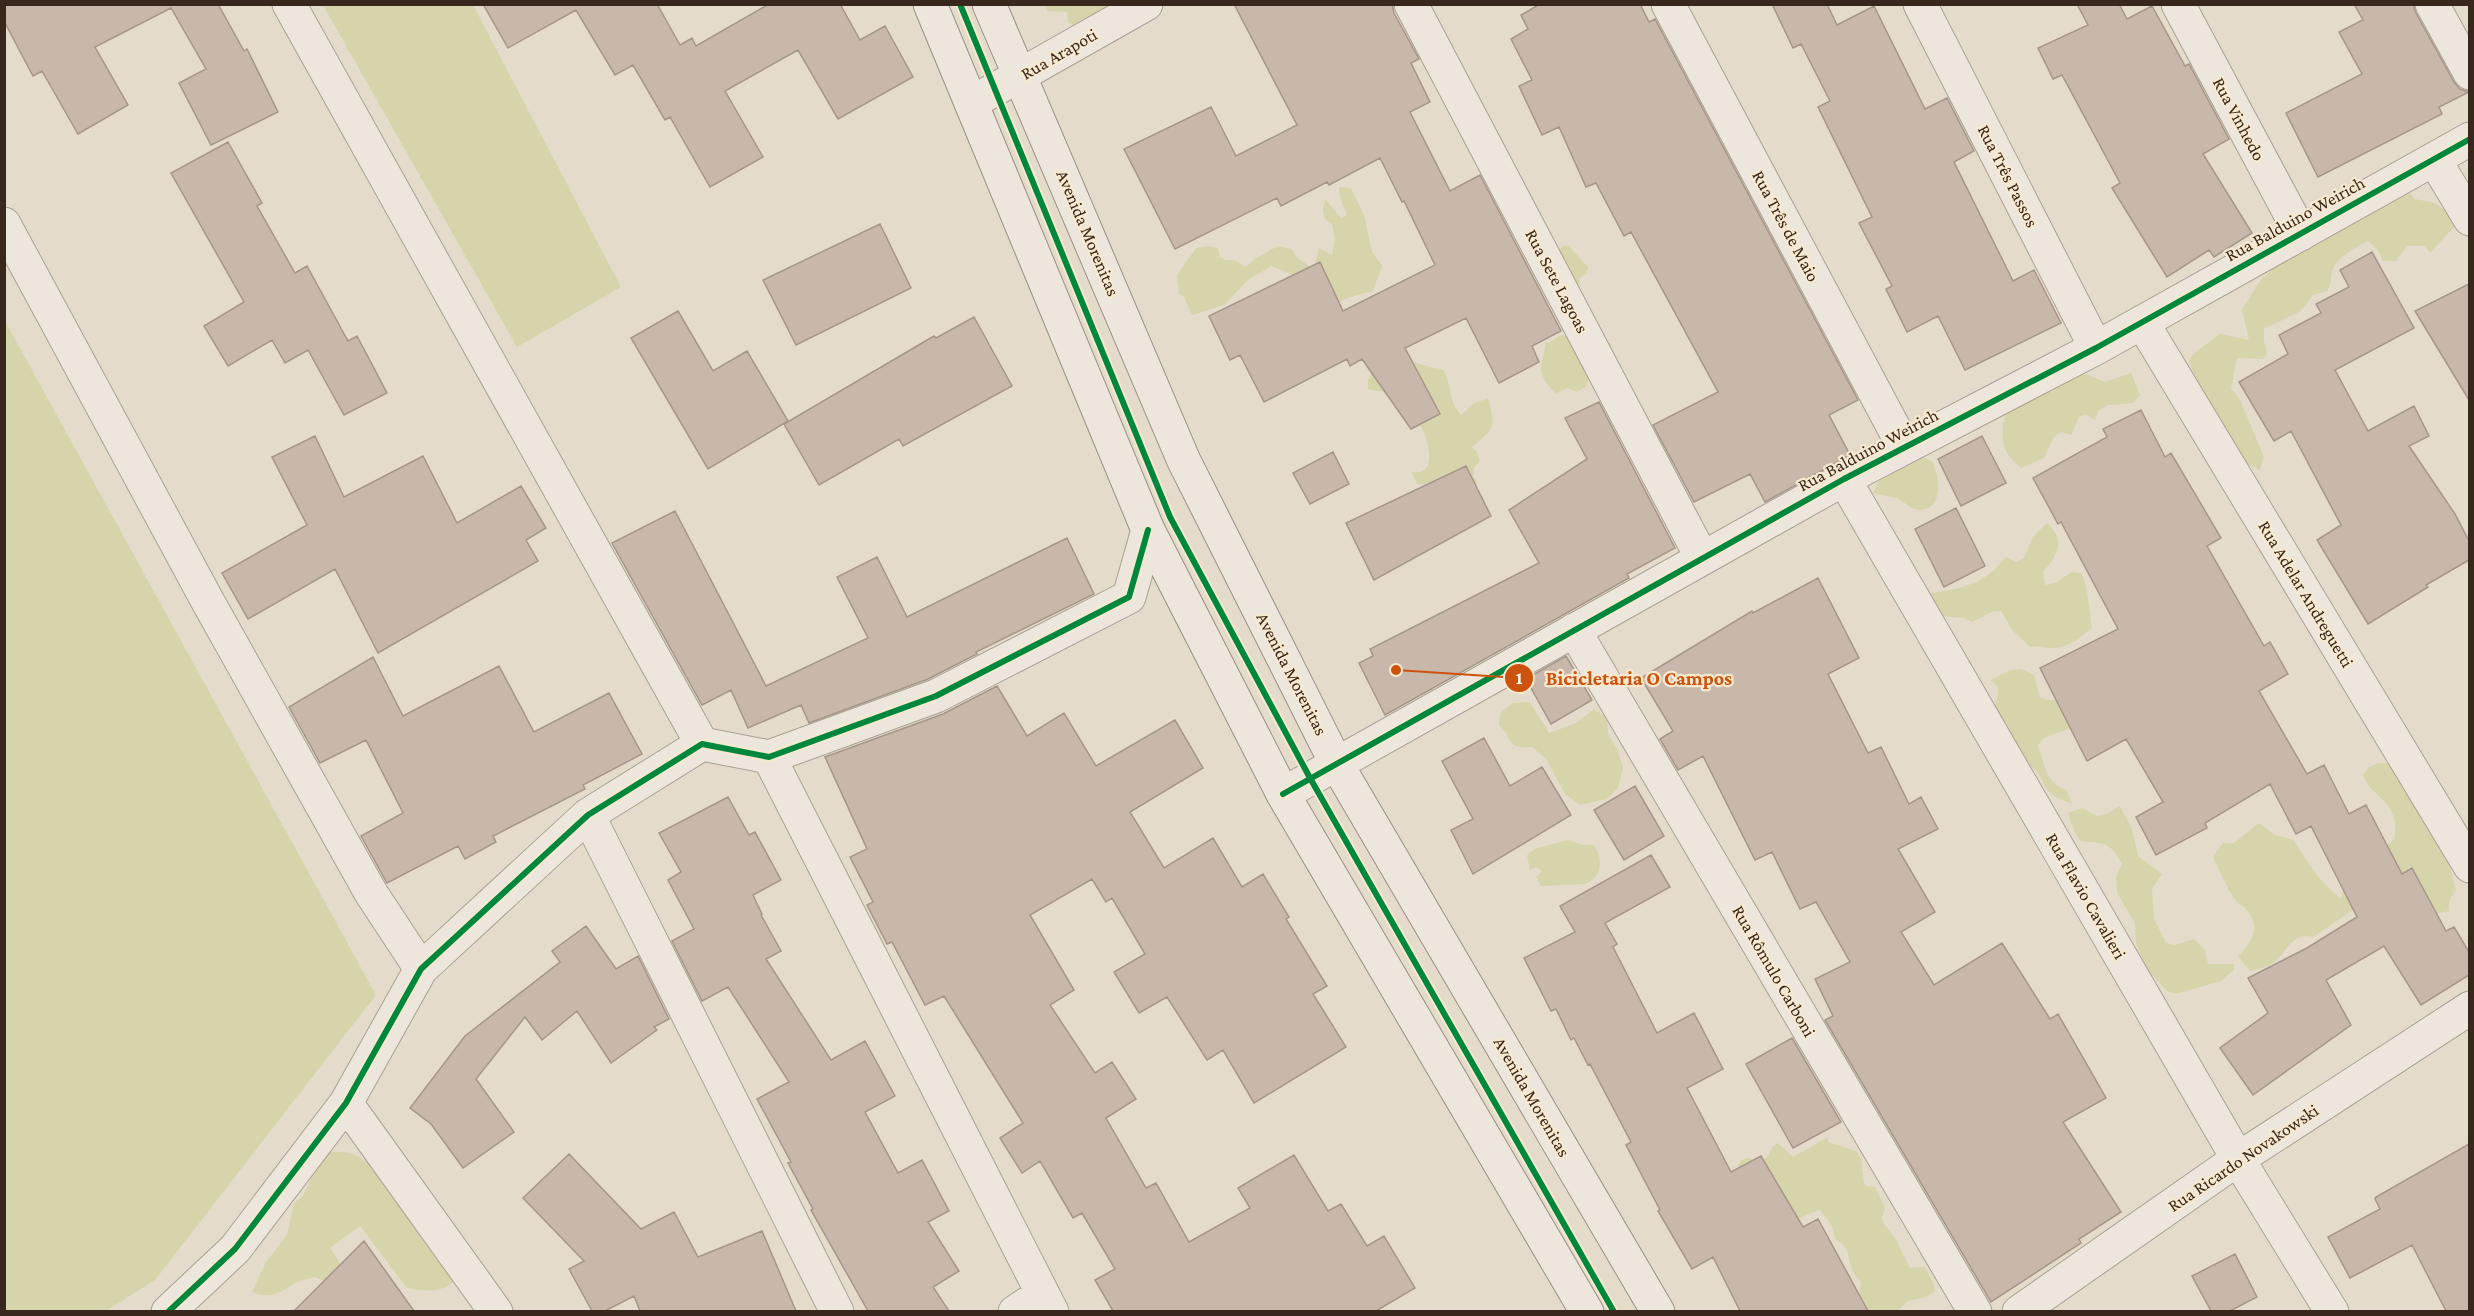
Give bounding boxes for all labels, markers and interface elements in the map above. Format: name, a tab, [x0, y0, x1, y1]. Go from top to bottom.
street label: Rua Arapoti	[1017, 24, 1101, 84]
street label: Rua Vinhedo	[2209, 74, 2269, 164]
street label: Rua Três Passos	[1974, 121, 2042, 231]
street label: Avenida Morenitas	[1052, 167, 1124, 299]
street label: Rua Três de Maio	[1748, 167, 1824, 285]
street label: Rua Balduino Weirich	[2222, 172, 2368, 266]
street label: Rua Sete Lagoas	[1521, 226, 1593, 336]
street label: Rua Balduino Weirich	[1794, 404, 1942, 495]
street label: Rua Adelar Andreguetti	[2254, 517, 2358, 671]
street label: Avenida Morenitas	[1252, 609, 1332, 739]
callout: Bicicletaria O Campos	[1504, 659, 1744, 697]
text: Bicicletaria O Campos	[1546, 667, 1732, 689]
text: 1	[1516, 668, 1523, 688]
street label: Rua Flavio Cavalieri	[2042, 830, 2130, 963]
street label: Rua Rômulo Carboni	[1728, 902, 1820, 1041]
street label: Avenida Morenitas	[1490, 1034, 1574, 1160]
street label: Rua Ricardo Novakowski	[2164, 1100, 2322, 1216]

